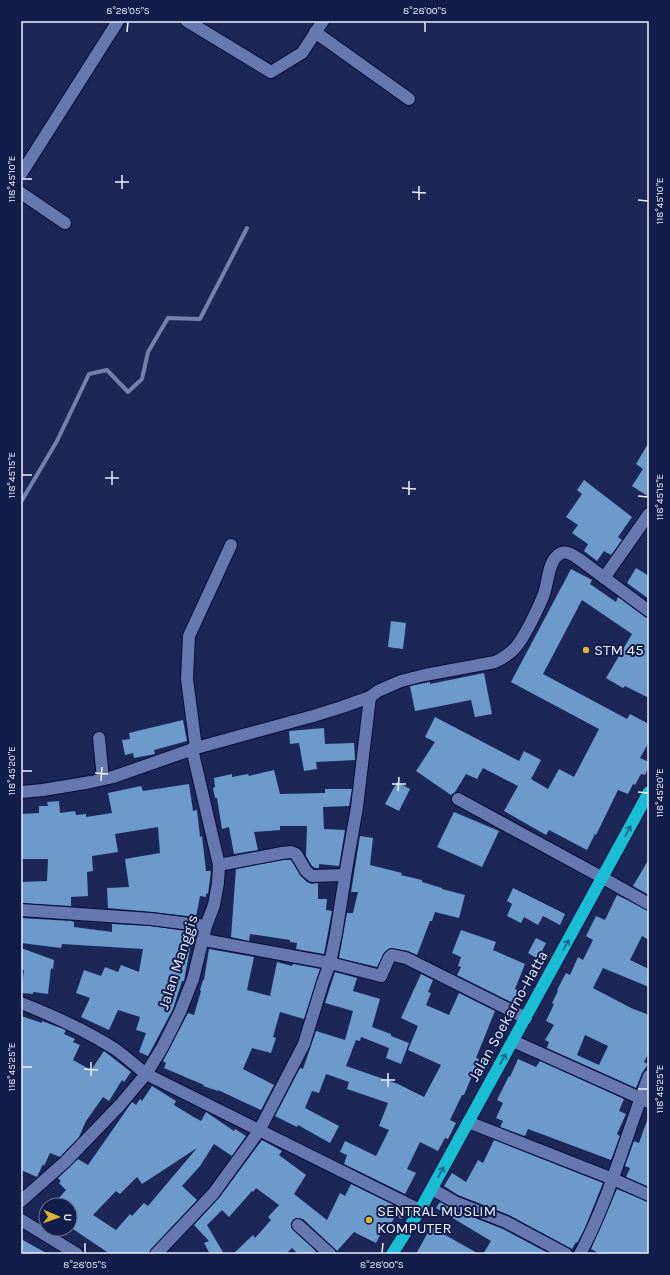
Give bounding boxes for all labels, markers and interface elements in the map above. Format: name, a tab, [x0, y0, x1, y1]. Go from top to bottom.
text: 8°28'05"S	[106, 5, 150, 17]
text: 8°28'00"S	[403, 5, 447, 17]
text: 118°45'10"E	[6, 156, 18, 202]
text: 118°45'10"E	[654, 178, 666, 224]
text: 118°45'15"E	[6, 452, 18, 498]
text: 118°45'15"E	[654, 474, 666, 520]
place label: STM 45	[594, 641, 644, 659]
marker: STM 45	[581, 645, 591, 655]
text: 118°45'20"E	[6, 746, 18, 796]
text: 118°45'20"E	[654, 768, 666, 818]
one-way arrow	[625, 825, 633, 837]
street label: Jalan Manggis	[154, 912, 202, 1012]
one-way arrow	[563, 939, 571, 951]
street label: Jalan Soekarno-Hatta	[465, 947, 551, 1085]
text: 118°45'25"E	[6, 1043, 18, 1091]
one-way arrow	[500, 1053, 508, 1065]
text: 118°45'25"E	[654, 1065, 666, 1113]
one-way arrow	[437, 1167, 445, 1179]
north arrow	[38, 1197, 78, 1237]
place label: SENTRAL MUSLIM KOMPUTER	[377, 1202, 496, 1237]
text: U	[61, 1213, 74, 1221]
marker: SENTRAL MUSLIM KOMPUTER	[364, 1215, 374, 1225]
text: 8°28'05"S	[63, 1259, 107, 1271]
text: 8°28'00"S	[360, 1259, 404, 1271]

